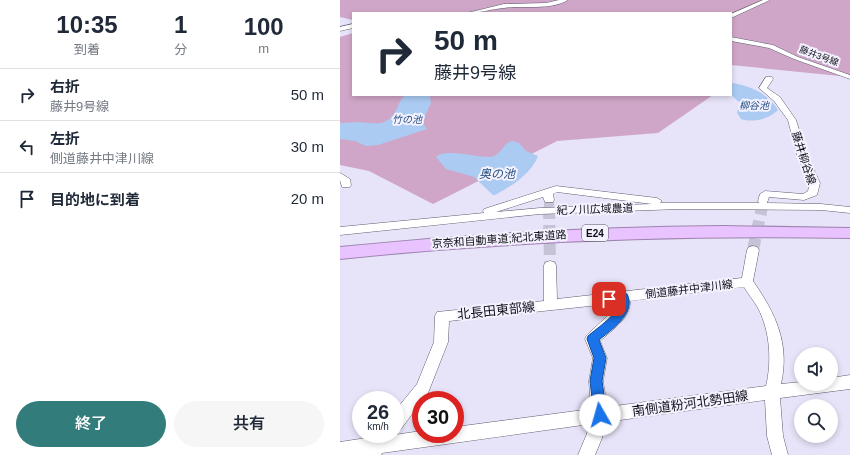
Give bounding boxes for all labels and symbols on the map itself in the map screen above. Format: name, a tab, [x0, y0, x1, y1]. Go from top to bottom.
street label: 藤井3号線	[798, 44, 841, 68]
water label: 柳谷池	[739, 100, 770, 111]
water label: 竹の池	[392, 114, 423, 125]
street label: 藤井柳谷線	[790, 130, 818, 186]
water label: 奥の池	[479, 167, 516, 181]
street label: 紀ノ川広域農道	[556, 202, 634, 216]
road number: E24	[582, 225, 608, 241]
street label: 京奈和自動車道;紀北東道路	[431, 228, 567, 250]
street label: 側道藤井中津川線	[645, 278, 733, 300]
pin	[592, 282, 626, 316]
street label: 北長田東部線	[456, 299, 536, 322]
street label: 南側道粉河北勢田線	[631, 388, 749, 419]
speed limit sign: 30	[412, 391, 464, 443]
position arrow	[579, 394, 621, 436]

